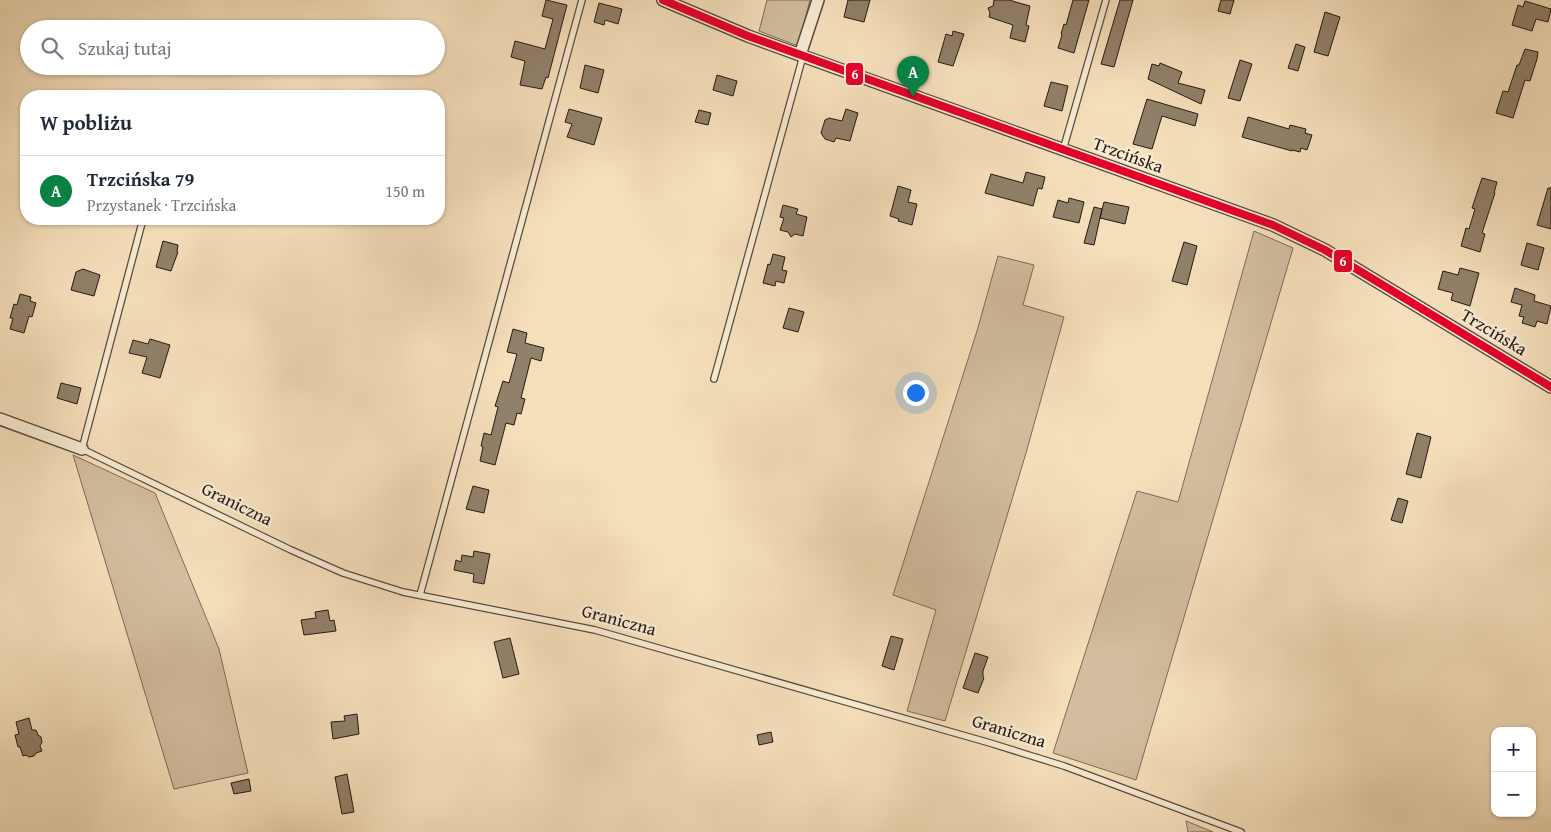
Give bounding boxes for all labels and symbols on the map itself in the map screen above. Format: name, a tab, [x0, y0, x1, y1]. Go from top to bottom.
pin: A	[897, 56, 929, 97]
line badge: 6	[845, 62, 864, 86]
text: 6	[851, 64, 859, 84]
street label: Trzcińska	[1089, 129, 1168, 180]
line badge: 6	[1333, 249, 1353, 273]
text: 6	[1339, 251, 1347, 271]
street label: Trzcińska	[1456, 301, 1533, 362]
your location	[903, 380, 929, 406]
street label: Graniczna	[197, 475, 278, 533]
street label: Graniczna	[579, 597, 660, 643]
street label: Graniczna	[969, 707, 1050, 755]

